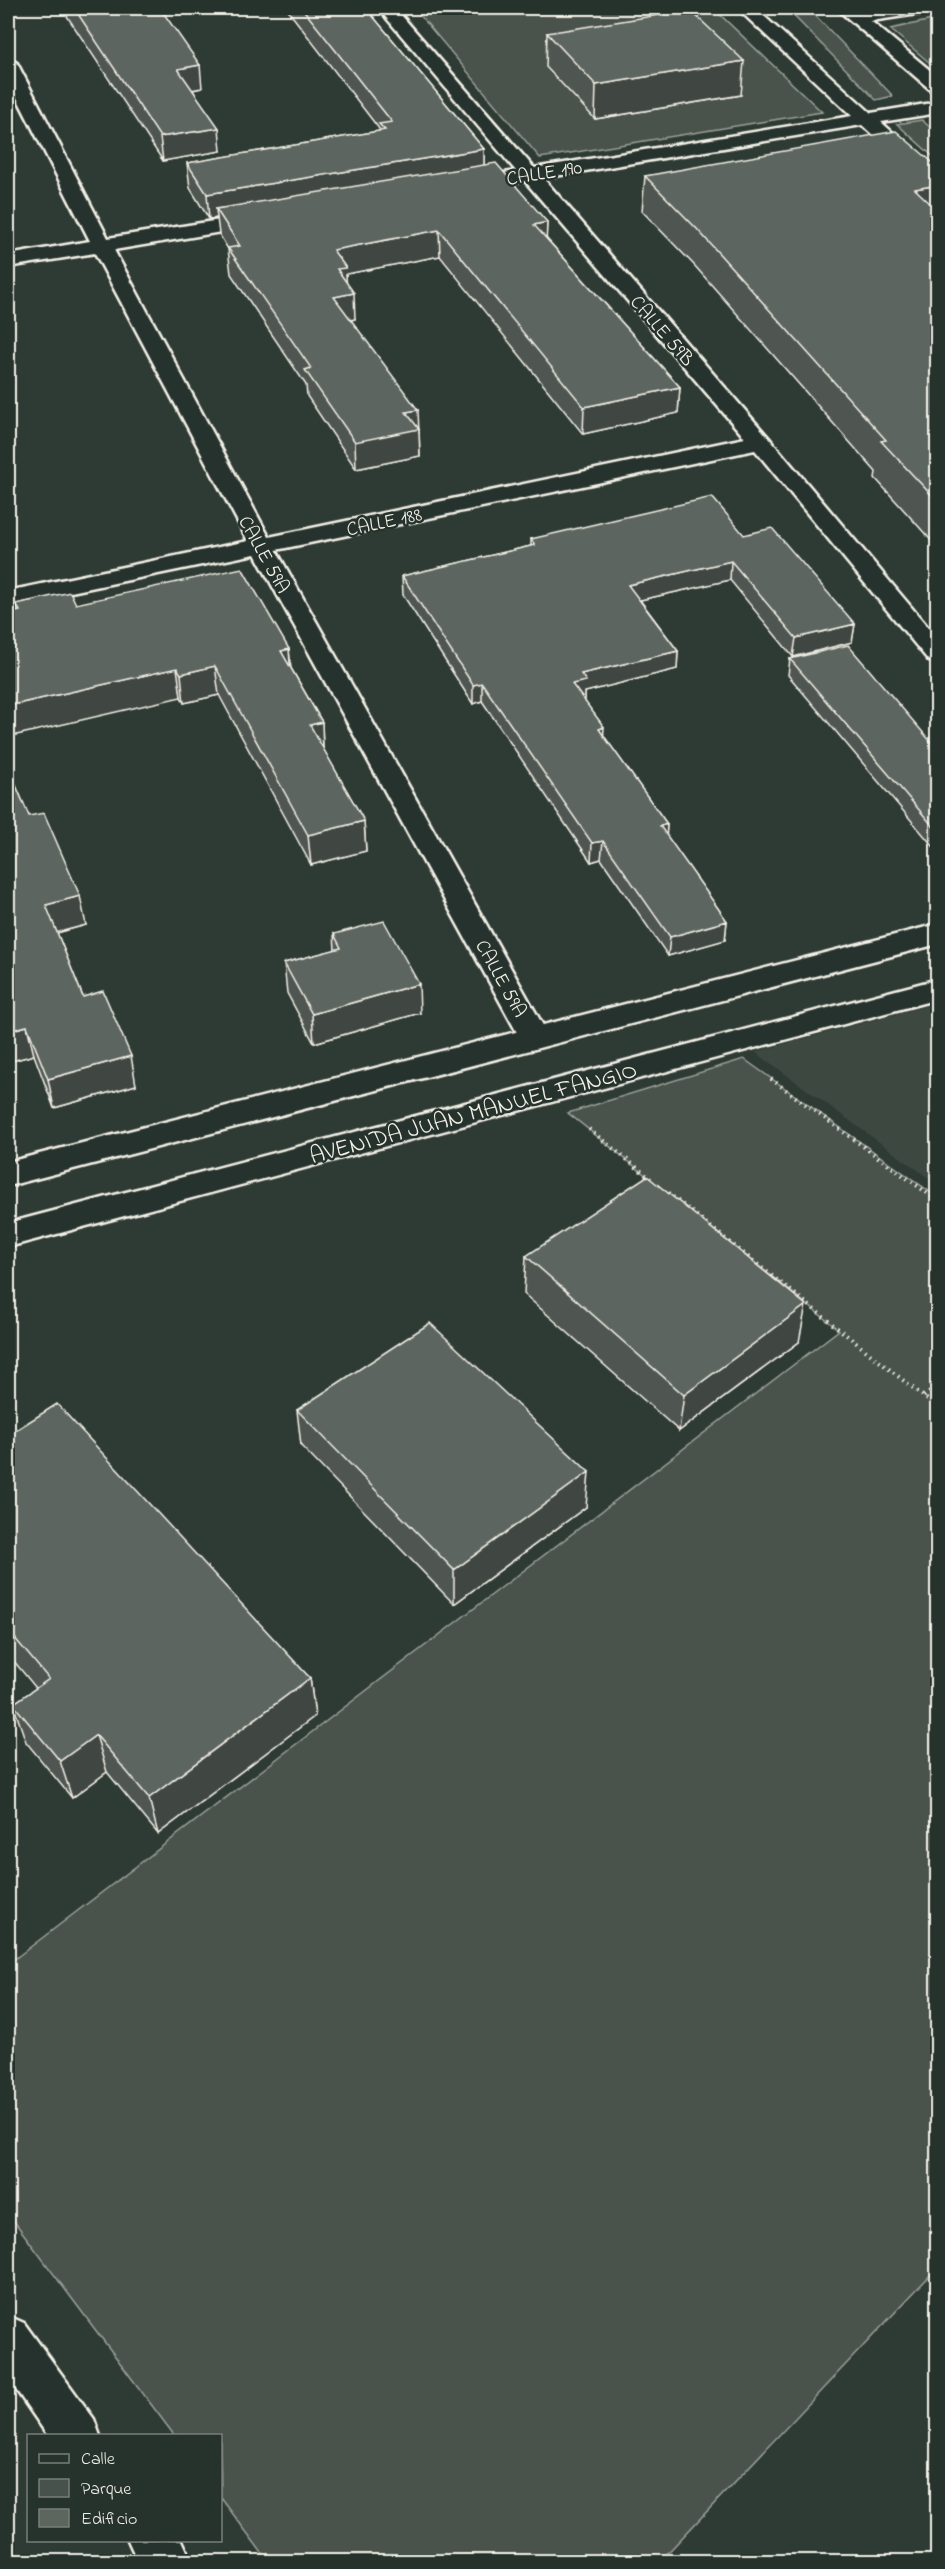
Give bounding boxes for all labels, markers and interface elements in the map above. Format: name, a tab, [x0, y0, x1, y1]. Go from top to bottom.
street label: CALLE 190	[504, 154, 585, 195]
street label: CALLE 59B	[622, 290, 700, 374]
street label: CALLE 188	[344, 501, 425, 546]
street label: CALLE 59A	[230, 511, 296, 599]
street label: CALLE 59A	[467, 935, 533, 1023]
street label: AVENIDA JUAN MANUEL FANGIO	[306, 1054, 641, 1175]
legend	[27, 2434, 222, 2542]
text: Calle	[81, 2447, 116, 2473]
text: Parque	[81, 2477, 132, 2503]
text: Edificio	[81, 2507, 137, 2533]

